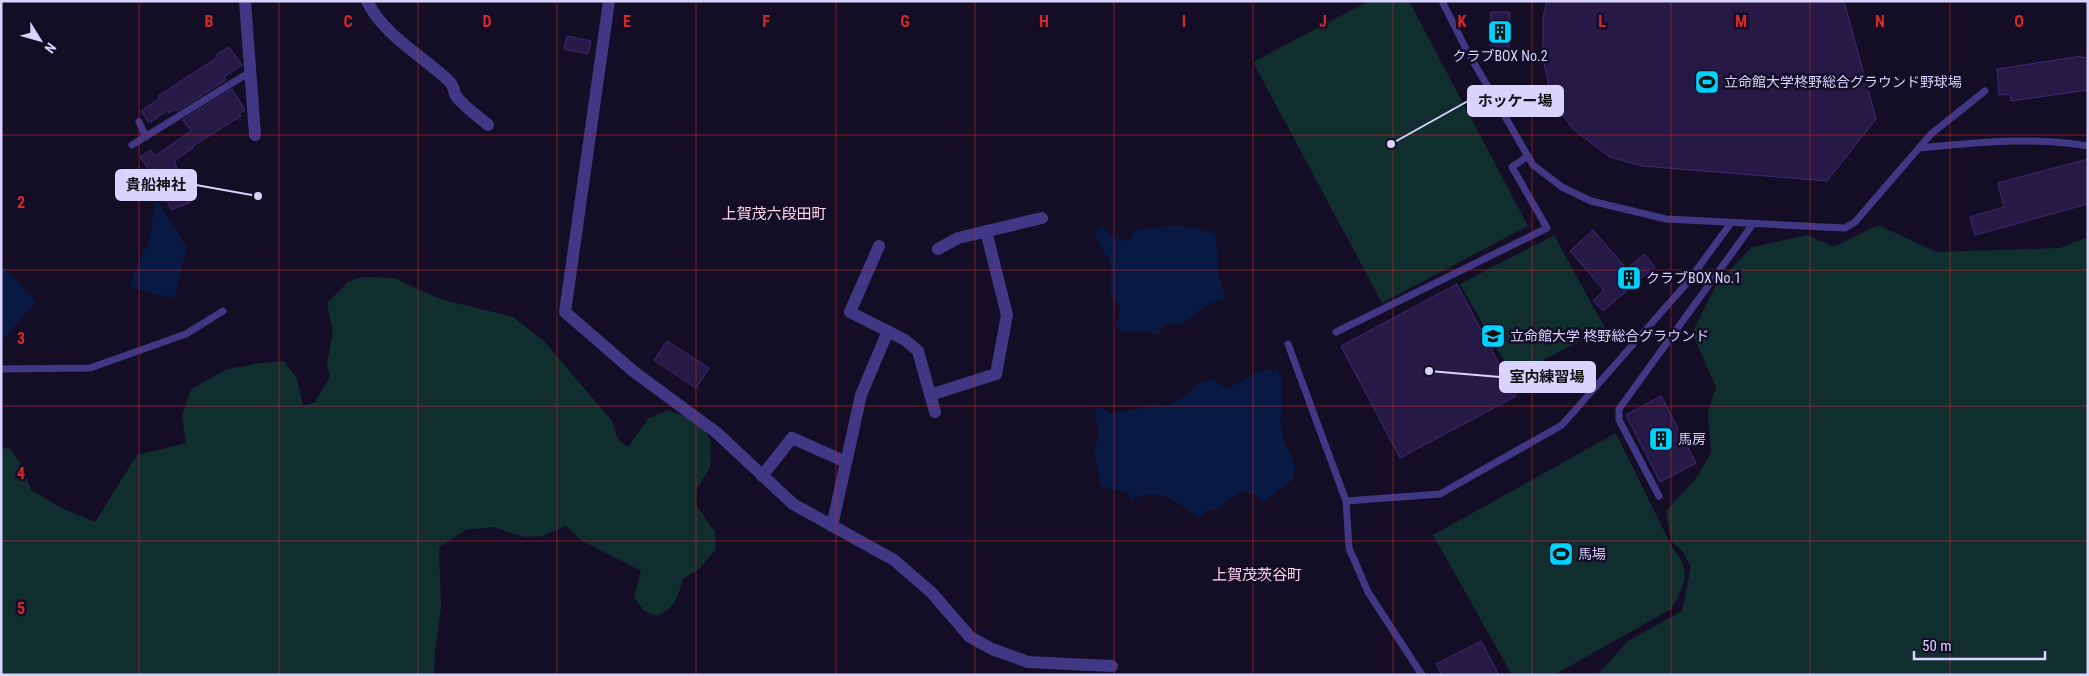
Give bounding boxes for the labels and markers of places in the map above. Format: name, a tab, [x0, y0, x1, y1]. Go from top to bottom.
building icon: クラブBOX No.2	[1487, 19, 1513, 45]
place label: クラブBOX No.2	[1452, 48, 1548, 64]
sports icon: 立命館大学柊野総合グラウンド野球場	[1694, 69, 1720, 95]
place label: 立命館大学柊野総合グラウンド野球場	[1724, 74, 1962, 90]
callout: ホッケー場	[1468, 86, 1563, 116]
callout: 貴船神社	[116, 170, 196, 200]
building icon: クラブBOX No.1	[1616, 265, 1642, 291]
place label: クラブBOX No.1	[1646, 270, 1741, 286]
school or university icon: 立命館大学 柊野総合グラウンド	[1480, 323, 1506, 349]
place label: 立命館大学 柊野総合グラウンド	[1510, 328, 1709, 344]
callout: 室内練習場	[1500, 362, 1595, 392]
building icon: 馬房	[1648, 426, 1674, 452]
place label: 馬房	[1678, 431, 1706, 447]
sports icon: 馬場	[1548, 541, 1574, 567]
place label: 馬場	[1578, 546, 1606, 562]

